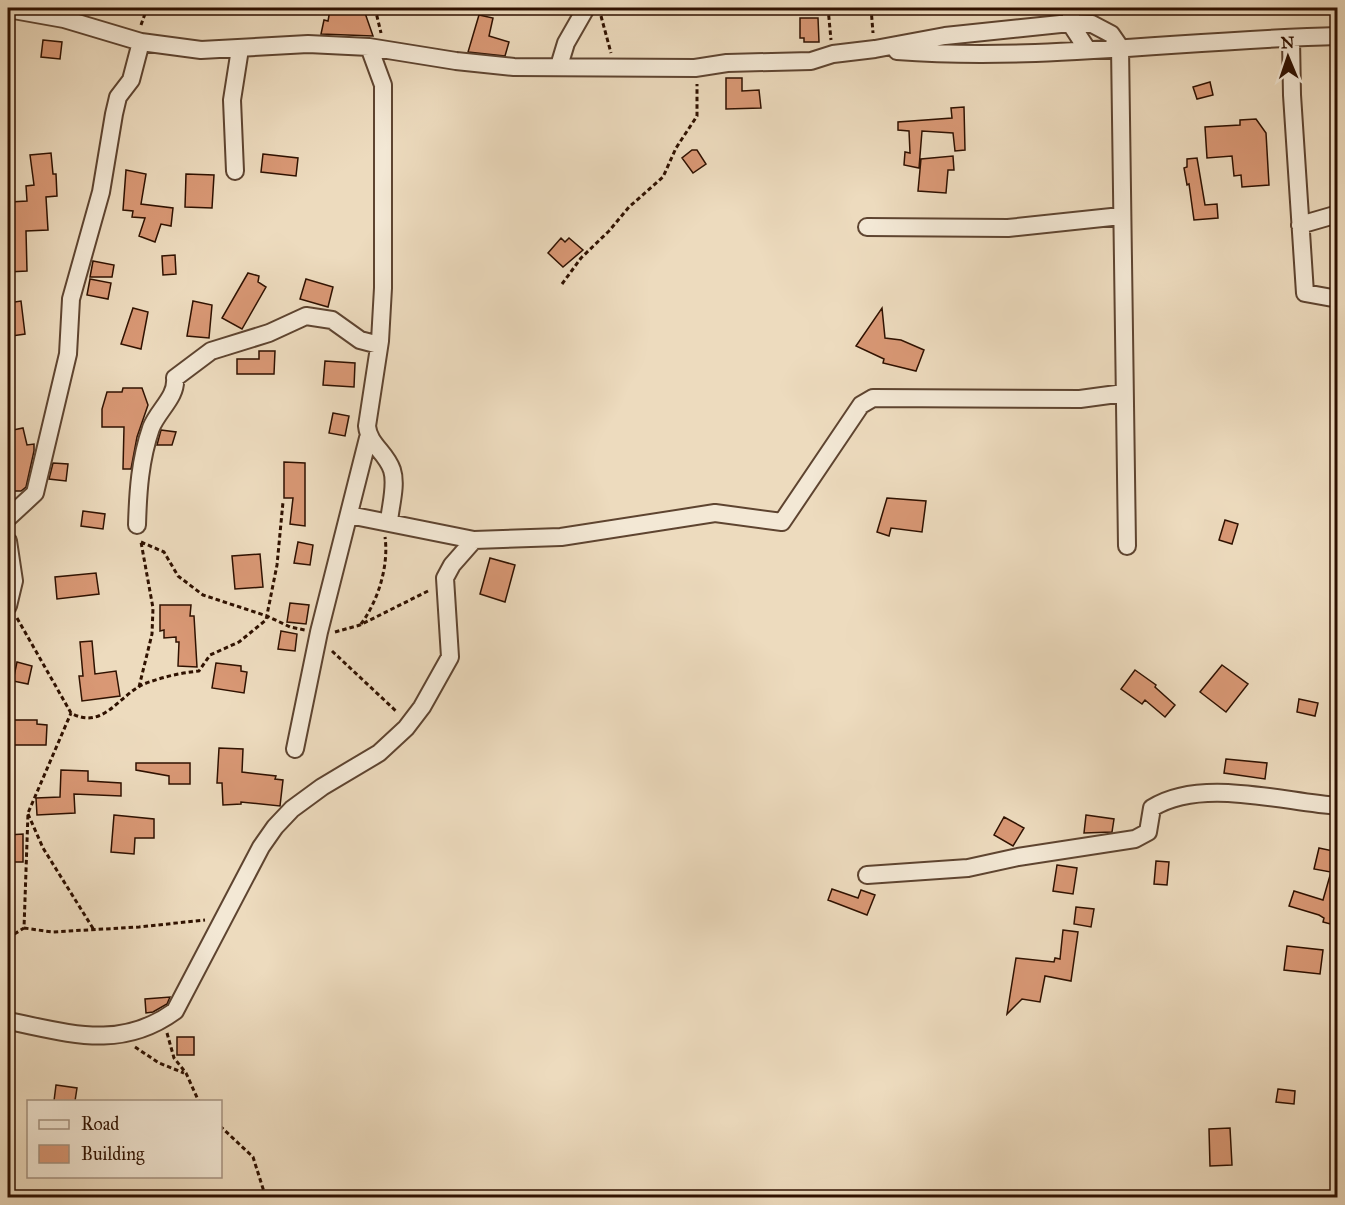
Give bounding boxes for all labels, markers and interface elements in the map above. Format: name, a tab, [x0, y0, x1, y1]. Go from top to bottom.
north arrow	[1258, 27, 1318, 87]
text: N	[1280, 33, 1295, 52]
legend	[27, 1100, 222, 1178]
text: Road	[81, 1113, 119, 1135]
text: Building	[81, 1143, 145, 1166]

